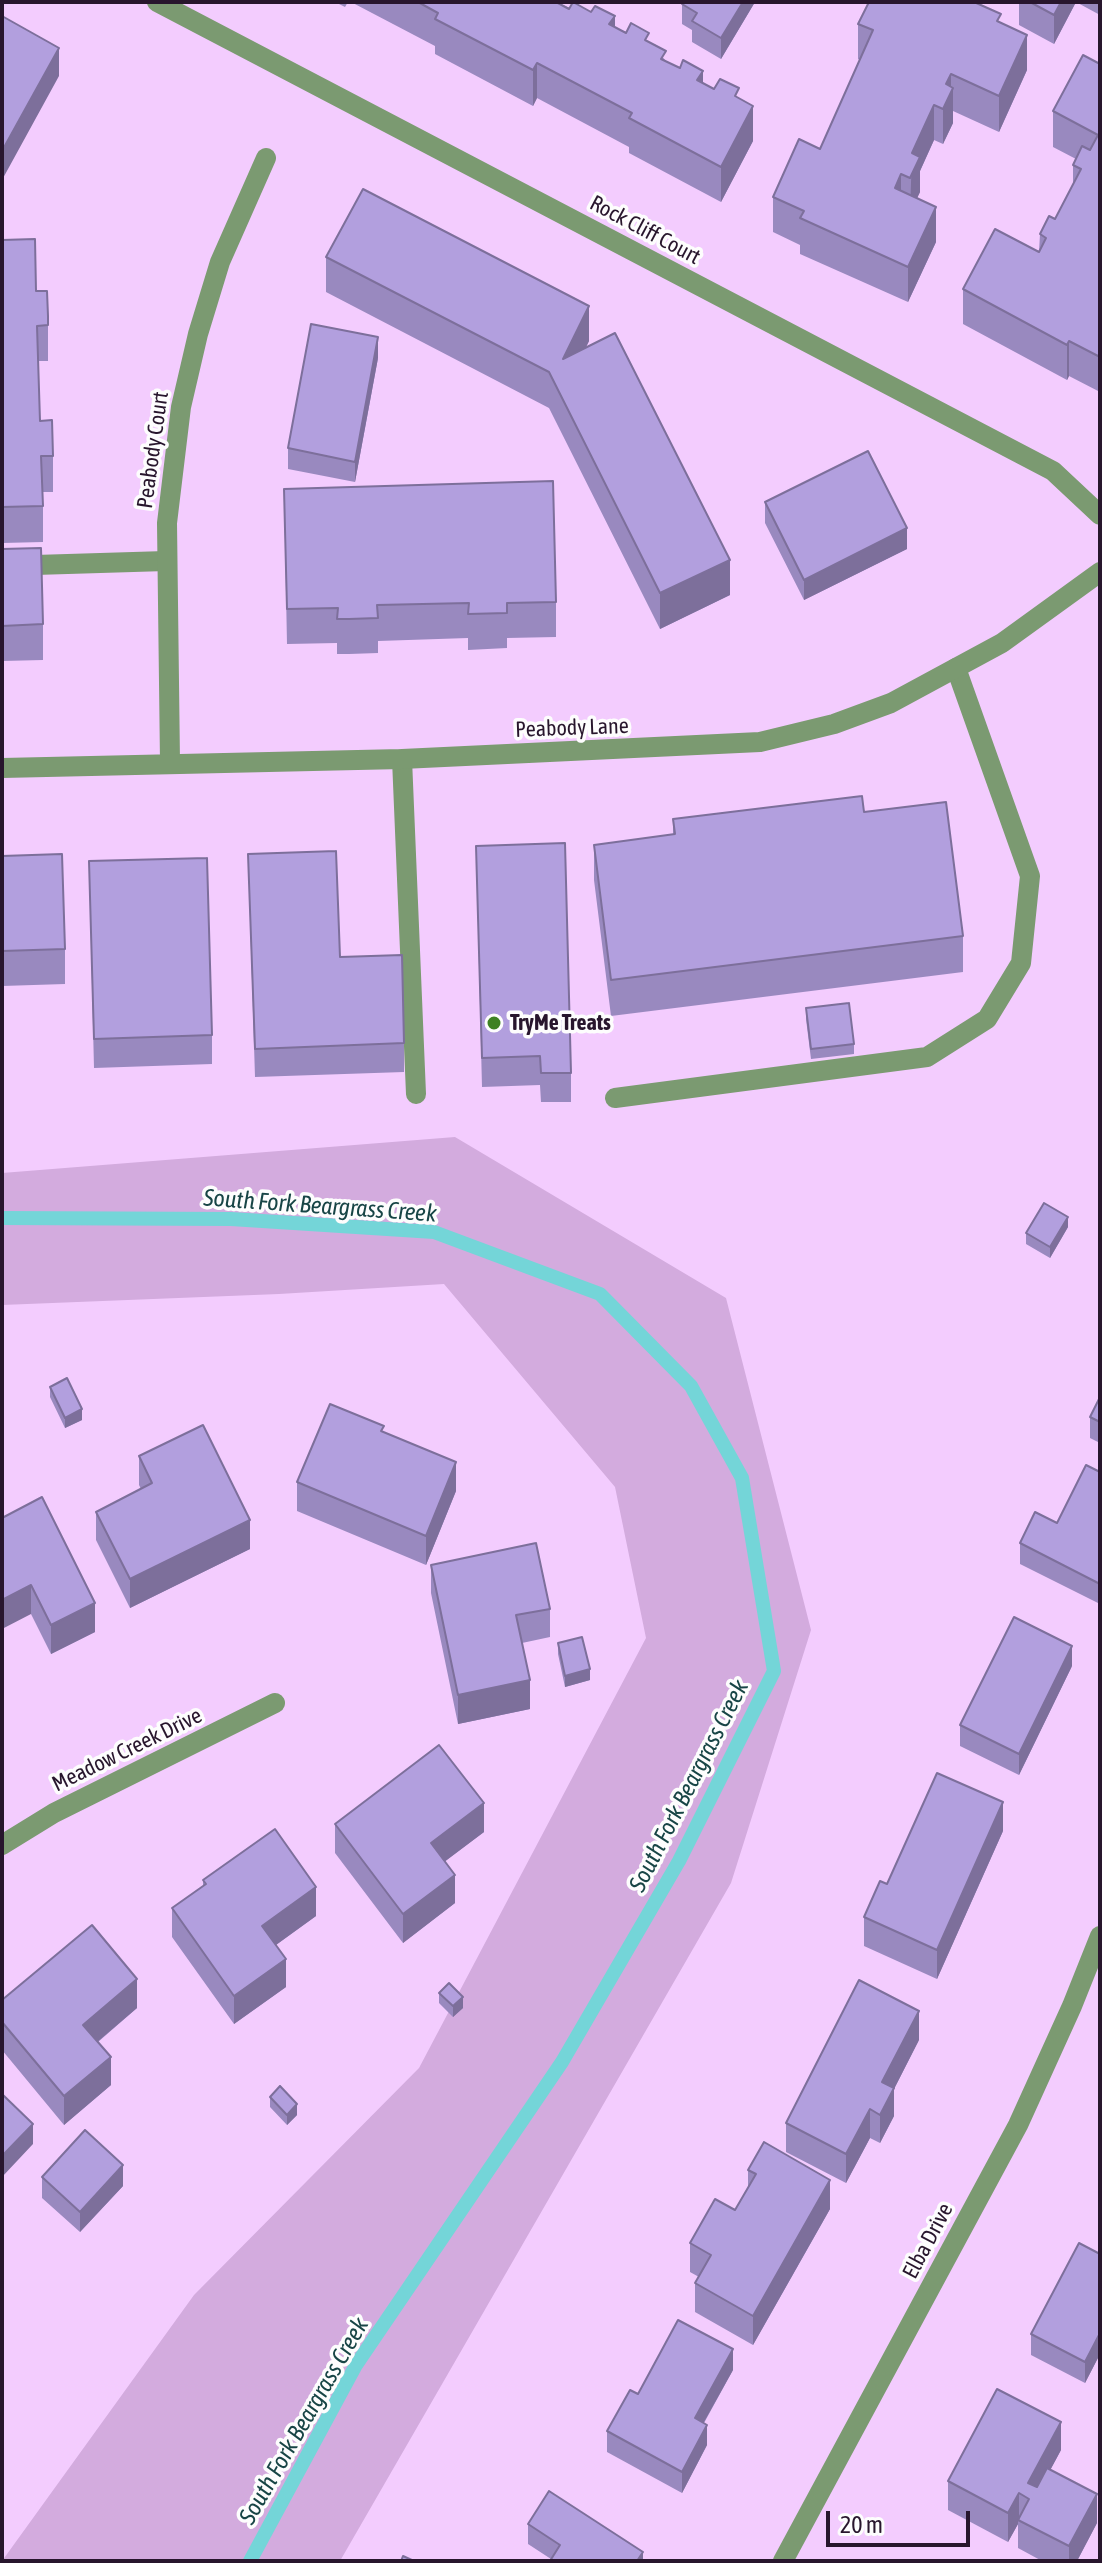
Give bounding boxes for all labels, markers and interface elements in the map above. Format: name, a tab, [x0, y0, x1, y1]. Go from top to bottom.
street label: Rock Cliff Court	[585, 190, 705, 270]
street label: Peabody Court	[132, 390, 174, 510]
street label: Peabody Lane	[515, 713, 629, 743]
place label: TryMe Treats	[510, 1010, 611, 1036]
marker: TryMe Treats	[485, 1014, 503, 1032]
water label: South Fork Beargrass Creek	[202, 1183, 438, 1229]
water label: South Fork Beargrass Creek	[623, 1675, 755, 1897]
street label: Meadow Creek Drive	[48, 1702, 206, 1798]
street label: Elba Drive	[897, 2199, 959, 2283]
water label: South Fork Beargrass Creek	[233, 2313, 375, 2529]
scale bar	[830, 2495, 974, 2545]
text: 20 m	[840, 2511, 883, 2538]

